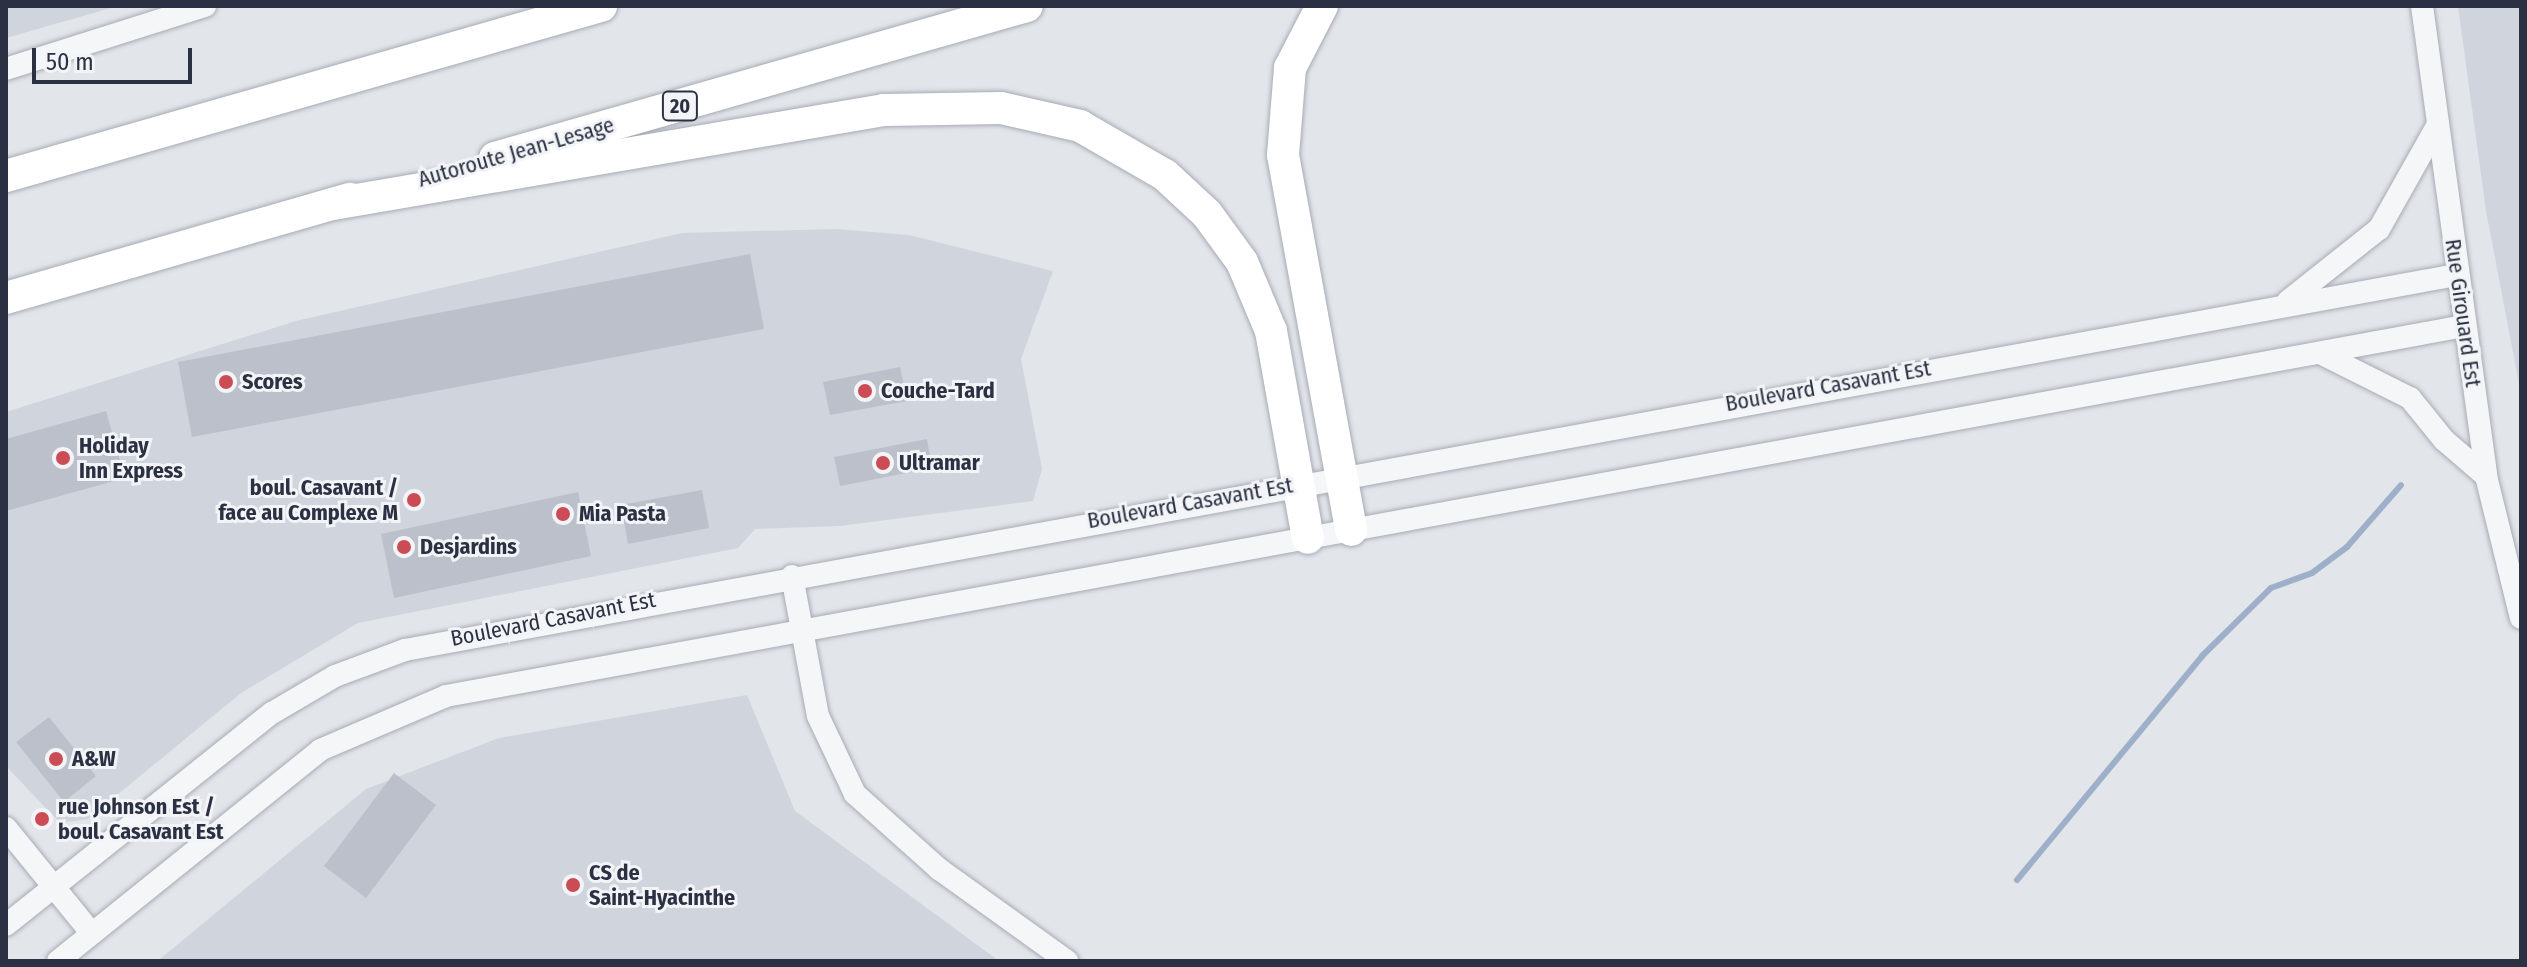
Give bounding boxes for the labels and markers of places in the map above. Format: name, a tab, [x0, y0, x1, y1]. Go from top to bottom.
place label: Scores	[242, 369, 303, 395]
marker: Scores	[217, 373, 235, 391]
place label: Couche-Tard	[881, 378, 995, 404]
marker: Couche-Tard	[856, 382, 874, 400]
place label: Holiday Inn Express	[79, 432, 183, 484]
marker: Holiday Inn Express	[54, 449, 72, 467]
place label: Ultramar	[899, 450, 980, 476]
marker: Ultramar	[874, 454, 892, 472]
place label: boul. Casavant / face au Complexe M	[219, 474, 398, 526]
marker: boul. Casavant / face au Complexe M	[405, 491, 423, 509]
place label: Mia Pasta	[579, 501, 666, 527]
marker: Mia Pasta	[554, 505, 572, 523]
place label: Desjardins	[420, 534, 517, 560]
marker: Desjardins	[395, 538, 413, 556]
place label: A&W	[72, 746, 116, 772]
marker: A&W	[47, 750, 65, 768]
place label: rue Johnson Est / boul. Casavant Est	[58, 793, 224, 844]
marker: rue Johnson Est / boul. Casavant Est	[33, 810, 51, 828]
place label: CS de Saint-Hyacinthe	[589, 859, 735, 910]
marker: CS de Saint-Hyacinthe	[564, 876, 582, 894]

